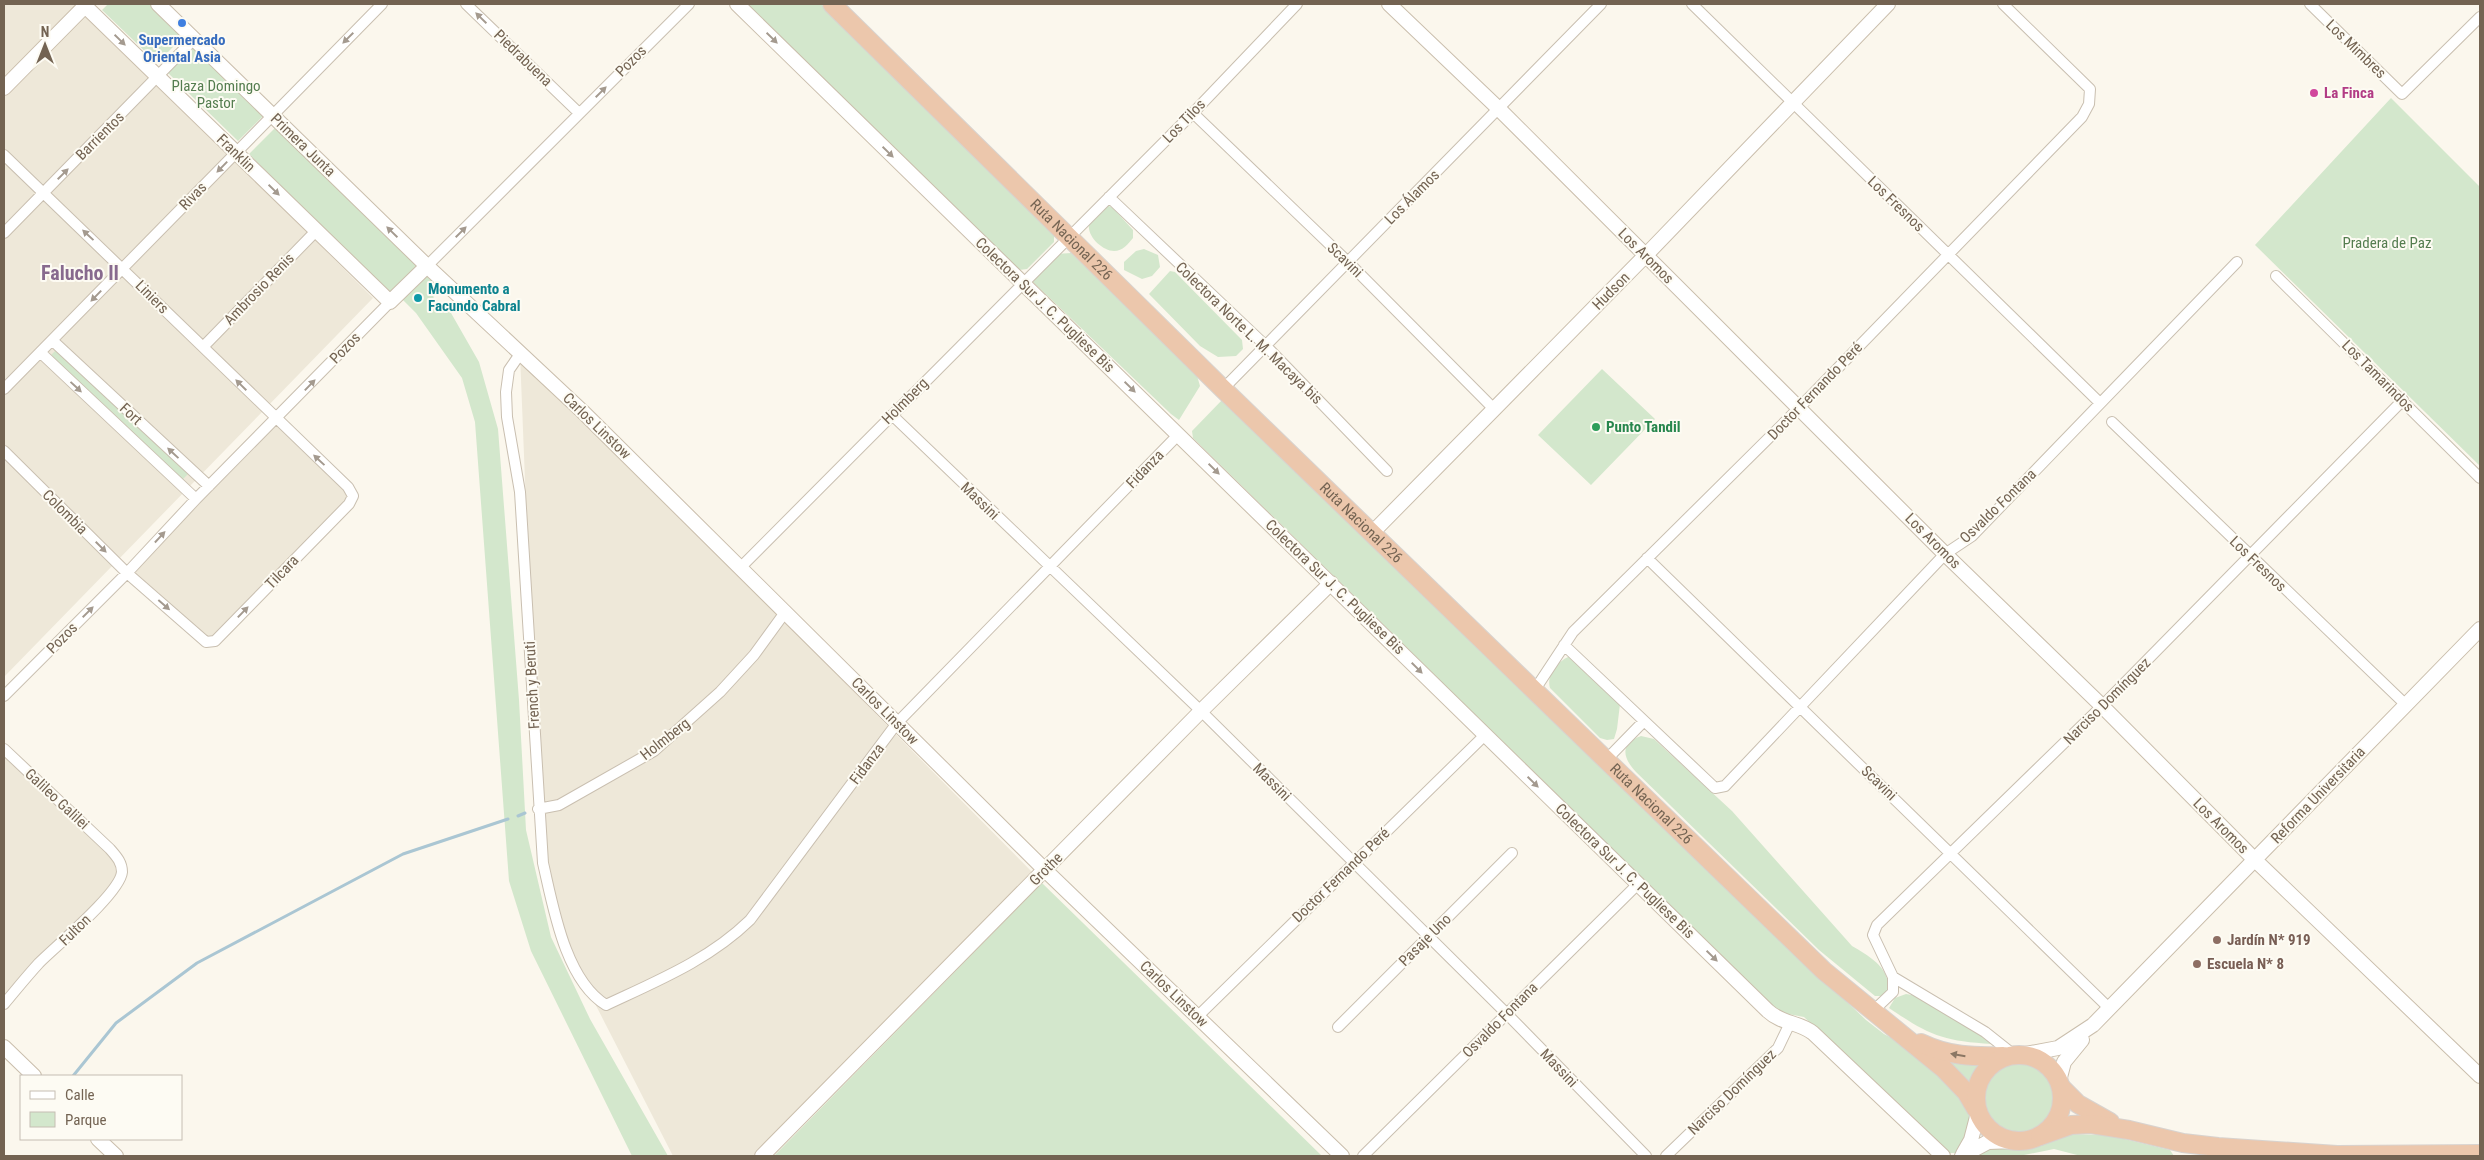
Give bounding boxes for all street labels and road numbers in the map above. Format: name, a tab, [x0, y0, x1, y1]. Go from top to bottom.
street label: Los Mimbres	[2322, 16, 2390, 82]
street label: Piedrabuena	[490, 26, 556, 90]
street label: Pozos	[612, 42, 650, 80]
street label: Los Tilos	[1159, 95, 1209, 147]
street label: Barrientos	[72, 108, 128, 164]
street label: Primera Junta	[267, 110, 339, 180]
street label: Franklin	[213, 130, 259, 176]
street label: Los Álamos	[1381, 166, 1443, 228]
street label: Los Fresnos	[1864, 173, 1928, 236]
street label: Rivas	[175, 178, 211, 214]
street label: Ruta Nacional 226	[1027, 195, 1116, 284]
street label: Los Aromos	[1614, 224, 1678, 288]
street label: Colectora Sur J. C. Pugliese Bis	[972, 234, 1118, 376]
street label: Scavini	[1324, 239, 1366, 281]
street label: Ambrosio Renis	[220, 249, 298, 329]
street label: Colectora Norte L. M. Macaya bis	[1172, 258, 1326, 408]
street label: Hudson	[1588, 268, 1634, 314]
street label: Liniers	[132, 277, 173, 318]
street label: Pozos	[326, 329, 364, 367]
street label: Los Tamarindos	[2338, 336, 2418, 416]
street label: Doctor Fernando Peré	[1764, 339, 1866, 443]
street label: Holmberg	[878, 374, 932, 428]
street label: Carlos Linstow	[559, 389, 635, 463]
street label: Fort	[116, 399, 146, 429]
street label: Fidanza	[1122, 446, 1168, 492]
street label: Osvaldo Fontana	[1956, 465, 2040, 547]
street label: Massini	[957, 478, 1003, 524]
street label: Ruta Nacional 226	[1316, 479, 1406, 567]
street label: Colombia	[39, 486, 91, 538]
street label: Los Aromos	[1901, 509, 1965, 573]
street label: Colectora Sur J. C. Pugliese Bis	[1262, 516, 1408, 658]
street label: Los Fresnos	[2226, 533, 2290, 596]
street label: Tilcara	[262, 551, 302, 593]
street label: Pozos	[43, 619, 81, 657]
street label: French y Beruti	[521, 641, 543, 729]
street label: Narciso Domínguez	[2060, 654, 2154, 748]
street label: Carlos Linstow	[848, 674, 923, 749]
street label: Holmberg	[637, 714, 693, 764]
street label: Fidanza	[846, 740, 888, 788]
street label: Reforma Universitaria	[2267, 743, 2369, 847]
street label: Massini	[1249, 759, 1295, 805]
street label: Ruta Nacional 226	[1606, 760, 1697, 848]
street label: Scavini	[1858, 762, 1900, 804]
street label: Galileo Galilei	[21, 765, 93, 833]
street label: Los Aromos	[2189, 794, 2253, 858]
street label: Colectora Sur J. C. Pugliese Bis	[1552, 800, 1698, 942]
street label: Doctor Fernando Peré	[1289, 824, 1393, 926]
street label: Grothe	[1026, 849, 1066, 889]
street label: Pasaje Uno	[1395, 910, 1455, 970]
street label: Fulton	[55, 911, 95, 949]
street label: Carlos Linstow	[1136, 957, 1212, 1031]
street label: Osvaldo Fontana	[1459, 979, 1541, 1061]
street label: Massini	[1536, 1045, 1582, 1091]
street label: Narciso Domínguez	[1684, 1045, 1780, 1139]

